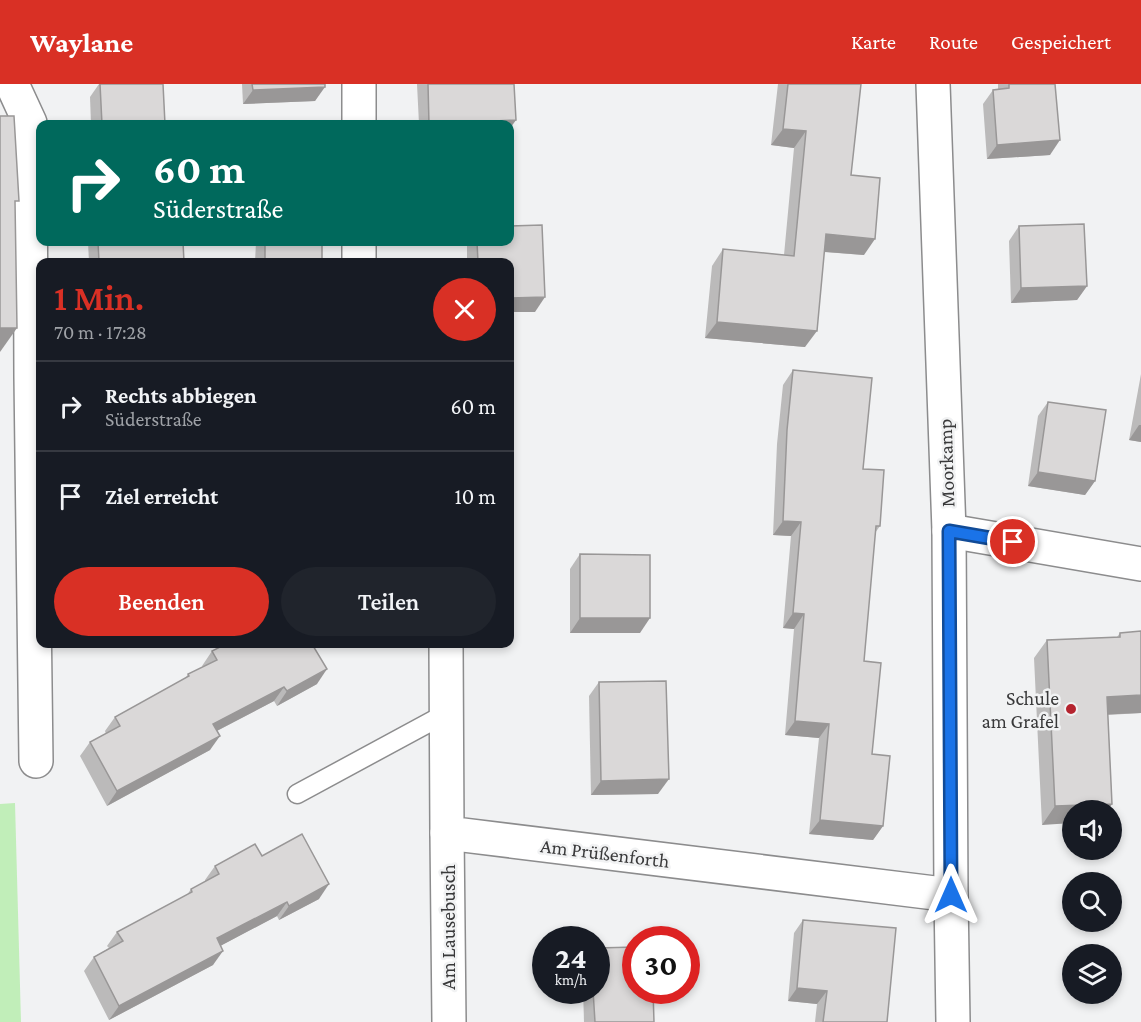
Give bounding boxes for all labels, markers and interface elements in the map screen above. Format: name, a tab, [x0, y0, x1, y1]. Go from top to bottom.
text: Waylane	[30, 27, 133, 58]
text: Karte	[851, 30, 896, 54]
text: Route	[929, 30, 978, 54]
text: Gespeichert	[1011, 30, 1111, 54]
icon: right	[54, 144, 132, 222]
text: 60 m	[153, 145, 245, 192]
text: Süderstraße	[153, 194, 283, 224]
text: 1 Min.	[54, 278, 144, 318]
button: close	[433, 278, 496, 341]
text: 70 m · 17:28	[54, 321, 147, 343]
text: Rechts abbiegen	[105, 383, 257, 408]
icon: right	[54, 390, 87, 423]
text: 60 m	[451, 394, 496, 419]
text: Süderstraße	[105, 408, 202, 430]
street label: Moorkamp	[933, 418, 960, 508]
icon: arrive	[54, 480, 87, 513]
text: Ziel erreicht	[105, 484, 218, 509]
text: 10 m	[454, 484, 496, 509]
pin	[987, 516, 1038, 567]
icon: arrive	[996, 525, 1029, 558]
button: Beenden	[54, 567, 269, 636]
button: Teilen	[281, 567, 496, 636]
place label: Schule am Grafel	[981, 687, 1059, 732]
marker: Schule am Grafel	[1064, 702, 1078, 716]
map controls	[1062, 800, 1122, 1004]
button: sound	[1062, 800, 1122, 860]
street label: Am Prüßenforth	[539, 834, 671, 872]
position arrow	[919, 863, 983, 927]
street label: Am Lausebusch	[437, 864, 459, 990]
button: search	[1062, 872, 1122, 932]
speed limit sign: 30	[622, 926, 700, 1004]
text: 24	[555, 941, 587, 974]
button: layers	[1062, 944, 1122, 1004]
text: km/h	[555, 972, 587, 988]

